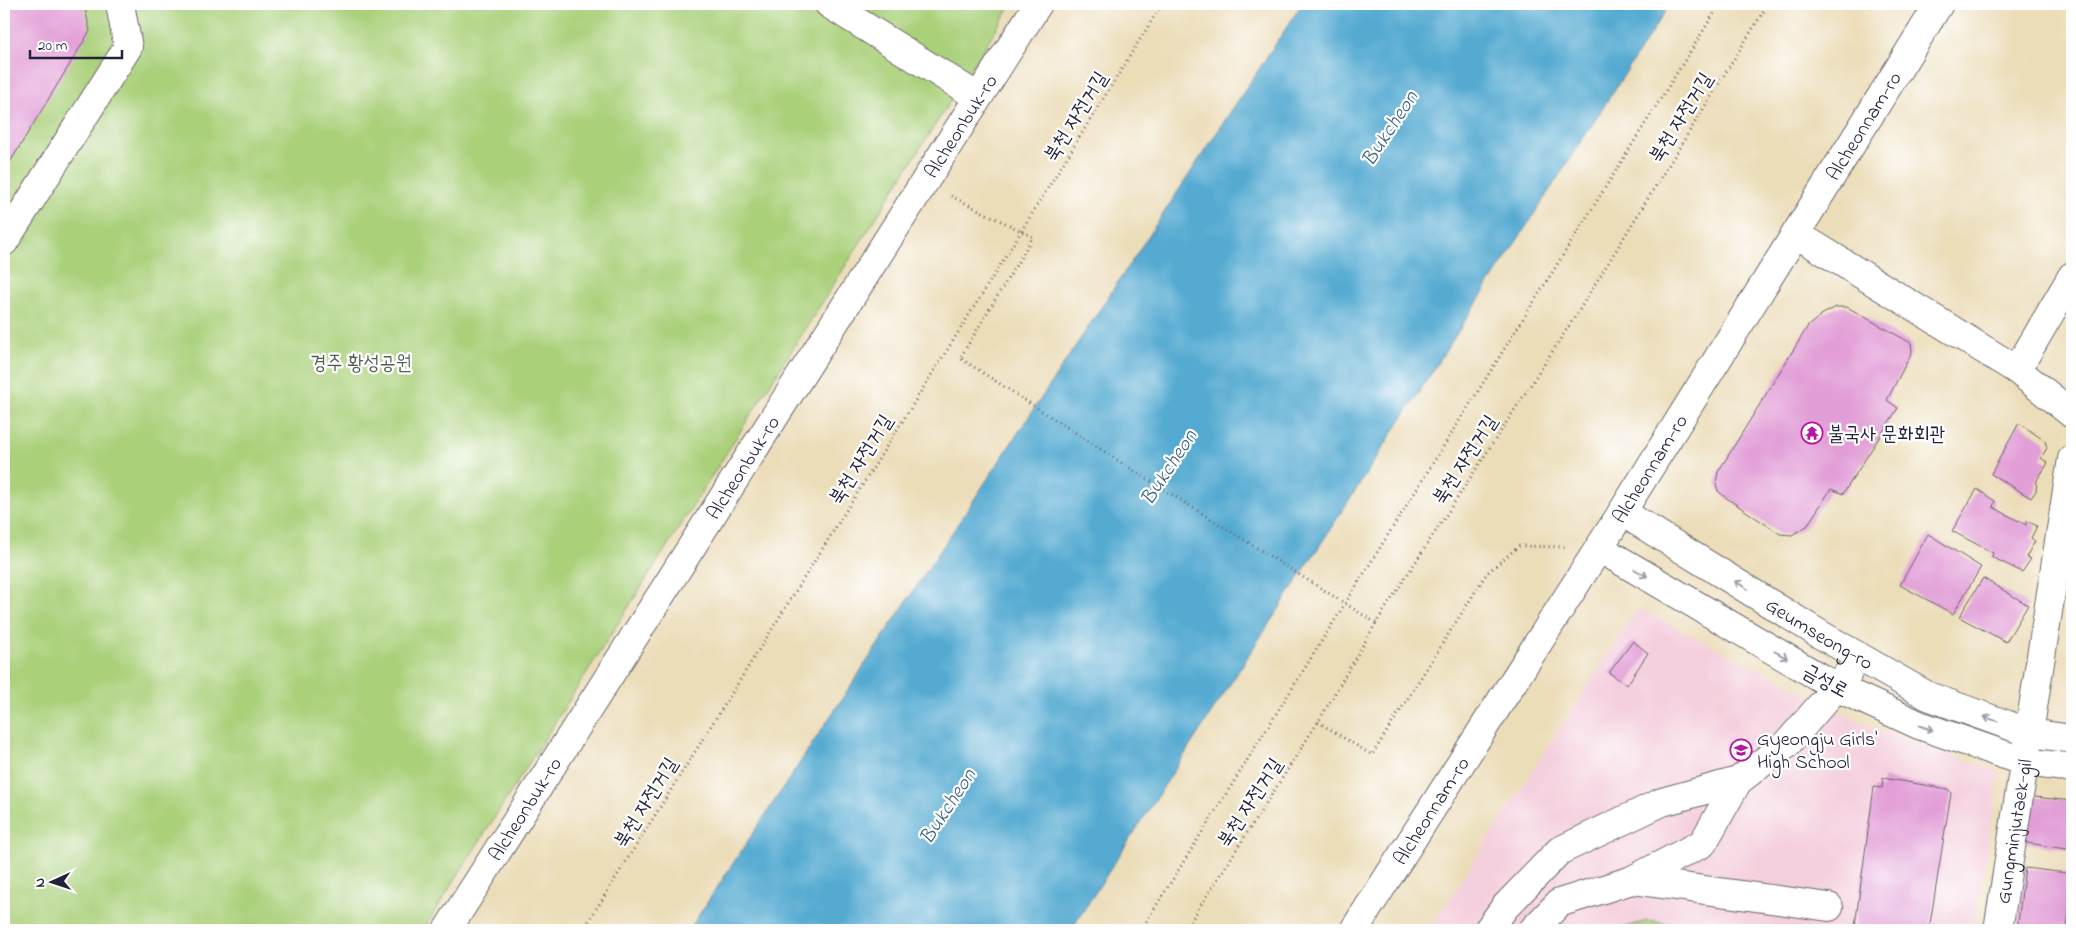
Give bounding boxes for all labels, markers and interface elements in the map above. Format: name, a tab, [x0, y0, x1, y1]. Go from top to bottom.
scale bar	[30, 28, 122, 60]
text: 20 m	[38, 35, 68, 57]
street label: 북천 자전거길	[1038, 67, 1116, 168]
street label: Alcheonnam-ro	[1820, 67, 1910, 187]
street label: 북천 자전거길	[1643, 68, 1721, 169]
street label: Alcheonbuk-ro	[918, 70, 1006, 185]
water label: Bukcheon	[1355, 85, 1427, 173]
park label: 경주 황성공원	[310, 350, 412, 379]
street label: 북천 자전거길	[823, 410, 901, 511]
street label: 북천 자전거길	[1426, 410, 1506, 511]
street label: Alcheonnam-ro	[1606, 410, 1696, 530]
street label: Alcheonbuk-ro	[700, 411, 788, 526]
temple icon: 불국사 문화회관	[1800, 421, 1824, 445]
place label: 불국사 문화회관	[1828, 421, 1946, 450]
water label: Bukcheon	[1134, 424, 1206, 512]
one-way arrow	[1633, 569, 1648, 578]
one-way arrow	[1734, 580, 1748, 590]
street label: Geumseong-ro	[1759, 592, 1878, 679]
one-way arrow	[1774, 650, 1789, 660]
street label: 금성로	[1797, 658, 1853, 707]
one-way arrow	[1984, 714, 2000, 723]
one-way arrow	[1918, 724, 1934, 733]
place label: Gyeongju Girls' High School	[1757, 726, 1877, 779]
school or university icon: Gyeongju Girls' High School	[1729, 738, 1753, 762]
street label: Alcheonbuk-ro	[483, 752, 571, 868]
street label: Alcheonnam-ro	[1387, 752, 1478, 872]
street label: 북천 자전거길	[608, 753, 686, 854]
street label: 북천 자전거길	[1211, 753, 1291, 854]
street label: Gungminjutaek-gil	[1990, 757, 2042, 906]
water label: Bukcheon	[913, 763, 985, 851]
north arrow	[28, 856, 78, 906]
text: N	[30, 877, 51, 888]

